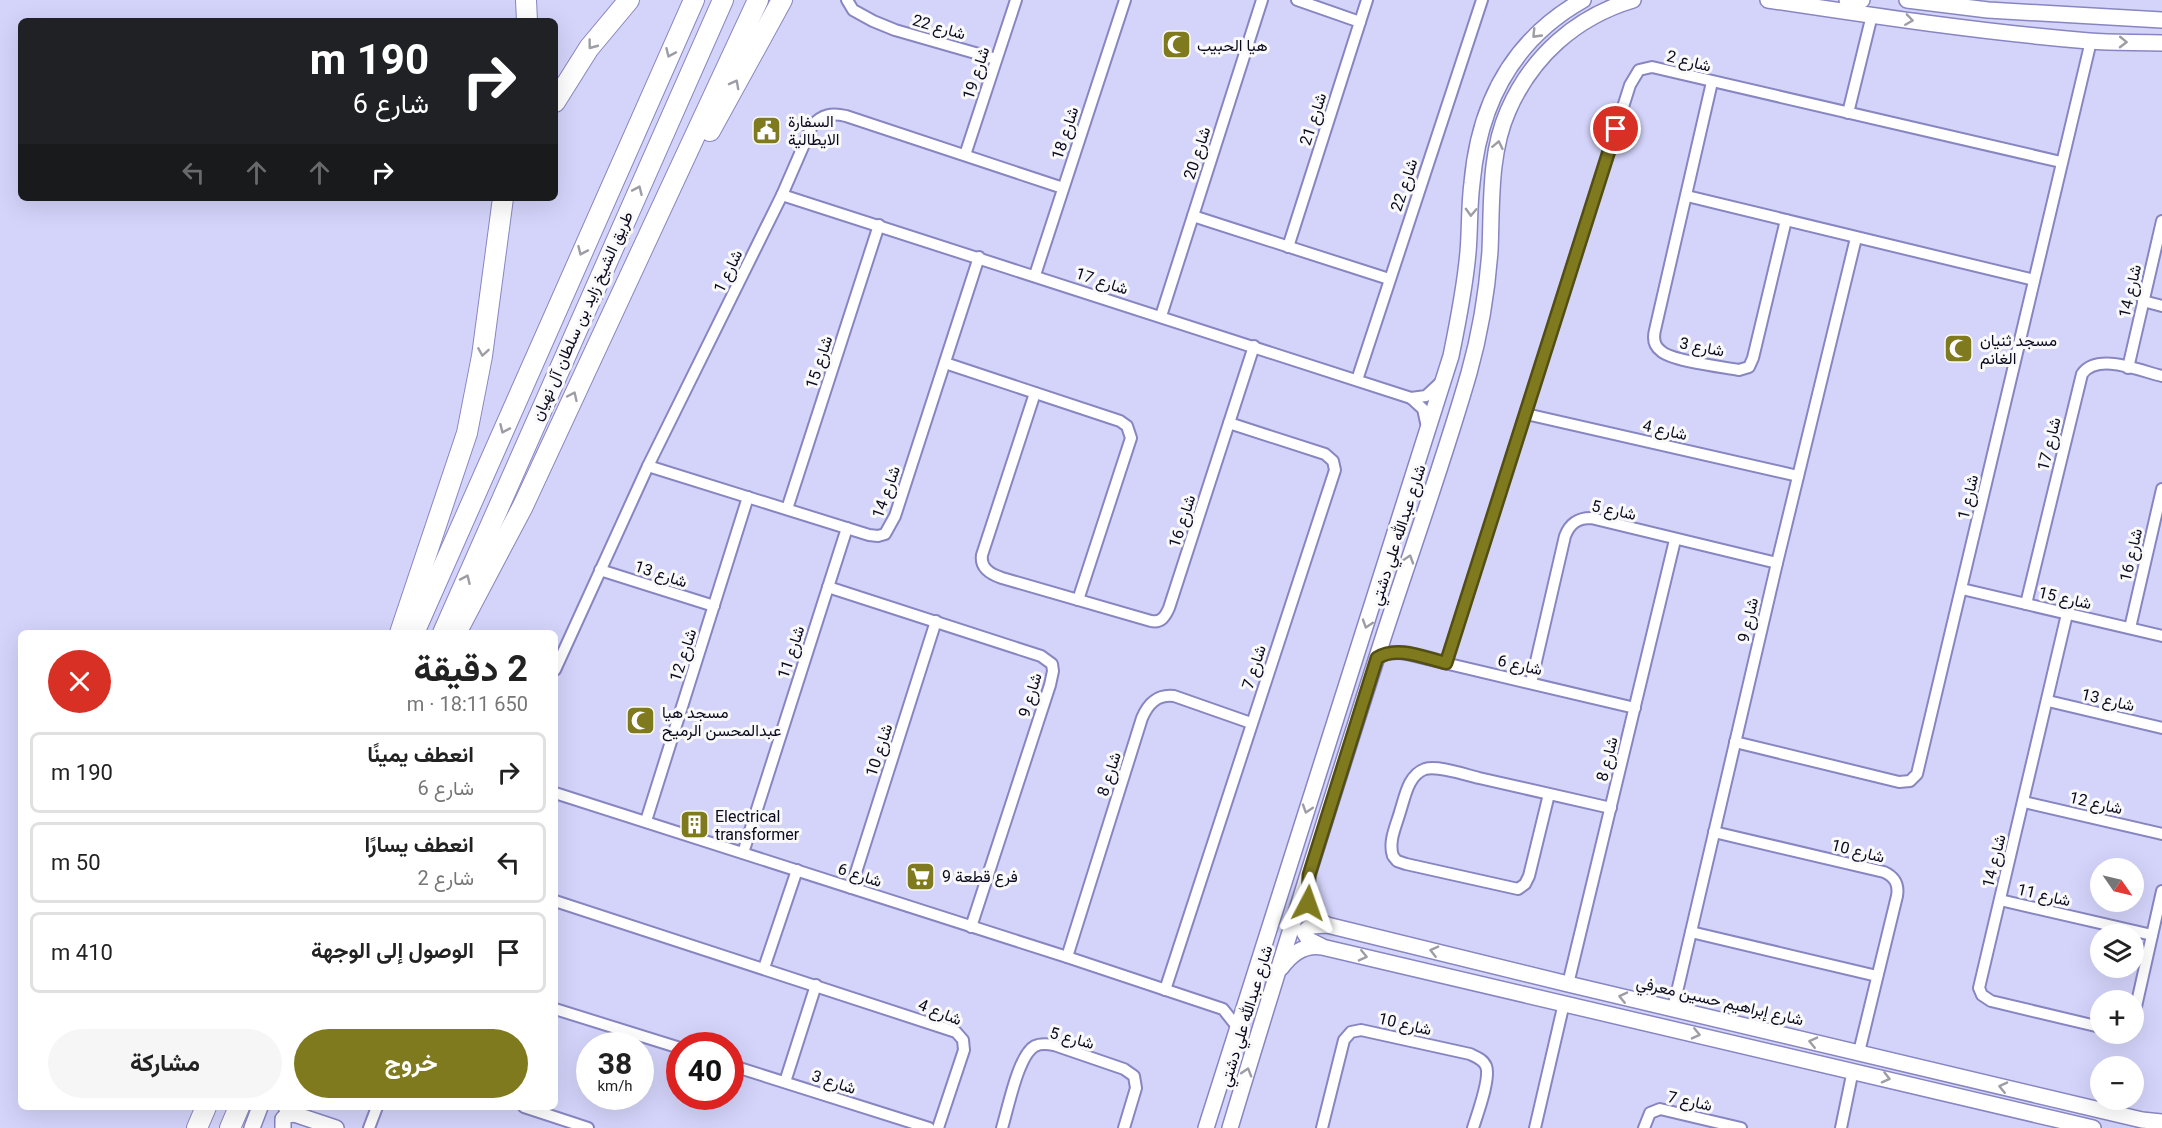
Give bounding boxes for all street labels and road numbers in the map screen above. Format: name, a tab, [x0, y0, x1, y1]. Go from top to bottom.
street label: شارع 22	[910, 10, 968, 46]
street label: شارع 19	[959, 44, 995, 102]
street label: شارع 2	[1664, 46, 1713, 78]
street label: شارع 21	[1296, 90, 1332, 148]
street label: شارع 18	[1048, 104, 1084, 162]
street label: شارع 20	[1180, 124, 1216, 182]
street label: شارع 22	[1387, 156, 1423, 214]
street label: طريق الشيخ زايد بن سلطان آل نهيان	[527, 208, 639, 424]
street label: شارع 1	[710, 247, 748, 296]
street label: شارع 14	[2115, 262, 2147, 320]
street label: شارع 17	[1073, 264, 1131, 300]
street label: شارع 15	[802, 333, 838, 391]
street label: شارع 3	[1678, 333, 1726, 363]
street label: شارع 17	[2033, 415, 2067, 473]
street label: شارع 4	[1640, 416, 1689, 446]
street label: شارع عبدالله علي دشتي	[1366, 462, 1434, 609]
street label: شارع 14	[868, 463, 906, 521]
street label: شارع 1	[1954, 473, 1984, 522]
street label: شارع 16	[1165, 492, 1201, 550]
street label: شارع 5	[1590, 496, 1638, 526]
street label: شارع 16	[2116, 526, 2148, 584]
street label: شارع 13	[632, 557, 690, 593]
street label: شارع 15	[2036, 583, 2094, 615]
street label: شارع 9	[1734, 596, 1764, 645]
street label: شارع 11	[774, 623, 810, 681]
street label: شارع 12	[666, 626, 702, 684]
street label: شارع 7	[1238, 643, 1272, 692]
street label: شارع 6	[1495, 651, 1544, 681]
street label: شارع 9	[1014, 671, 1048, 720]
street label: شارع 13	[2079, 685, 2137, 717]
street label: شارع 10	[862, 721, 898, 779]
street label: شارع 8	[1592, 735, 1624, 784]
street label: شارع 8	[1093, 750, 1127, 799]
street label: شارع 12	[2067, 788, 2125, 820]
street label: شارع 14	[1978, 832, 2012, 890]
street label: شارع 10	[1829, 835, 1887, 869]
street label: شارع 6	[835, 859, 884, 893]
street label: شارع 11	[2015, 880, 2073, 912]
street label: شارع عبدالله علي دشتي	[1215, 943, 1280, 1090]
street label: شارع إبراهيم حسين معرفي	[1634, 973, 1805, 1033]
street label: شارع 4	[915, 995, 964, 1031]
street label: شارع 10	[1376, 1009, 1434, 1041]
street label: شارع 5	[1047, 1023, 1096, 1055]
street label: شارع 3	[809, 1066, 858, 1100]
street label: شارع 7	[1666, 1087, 1714, 1117]

